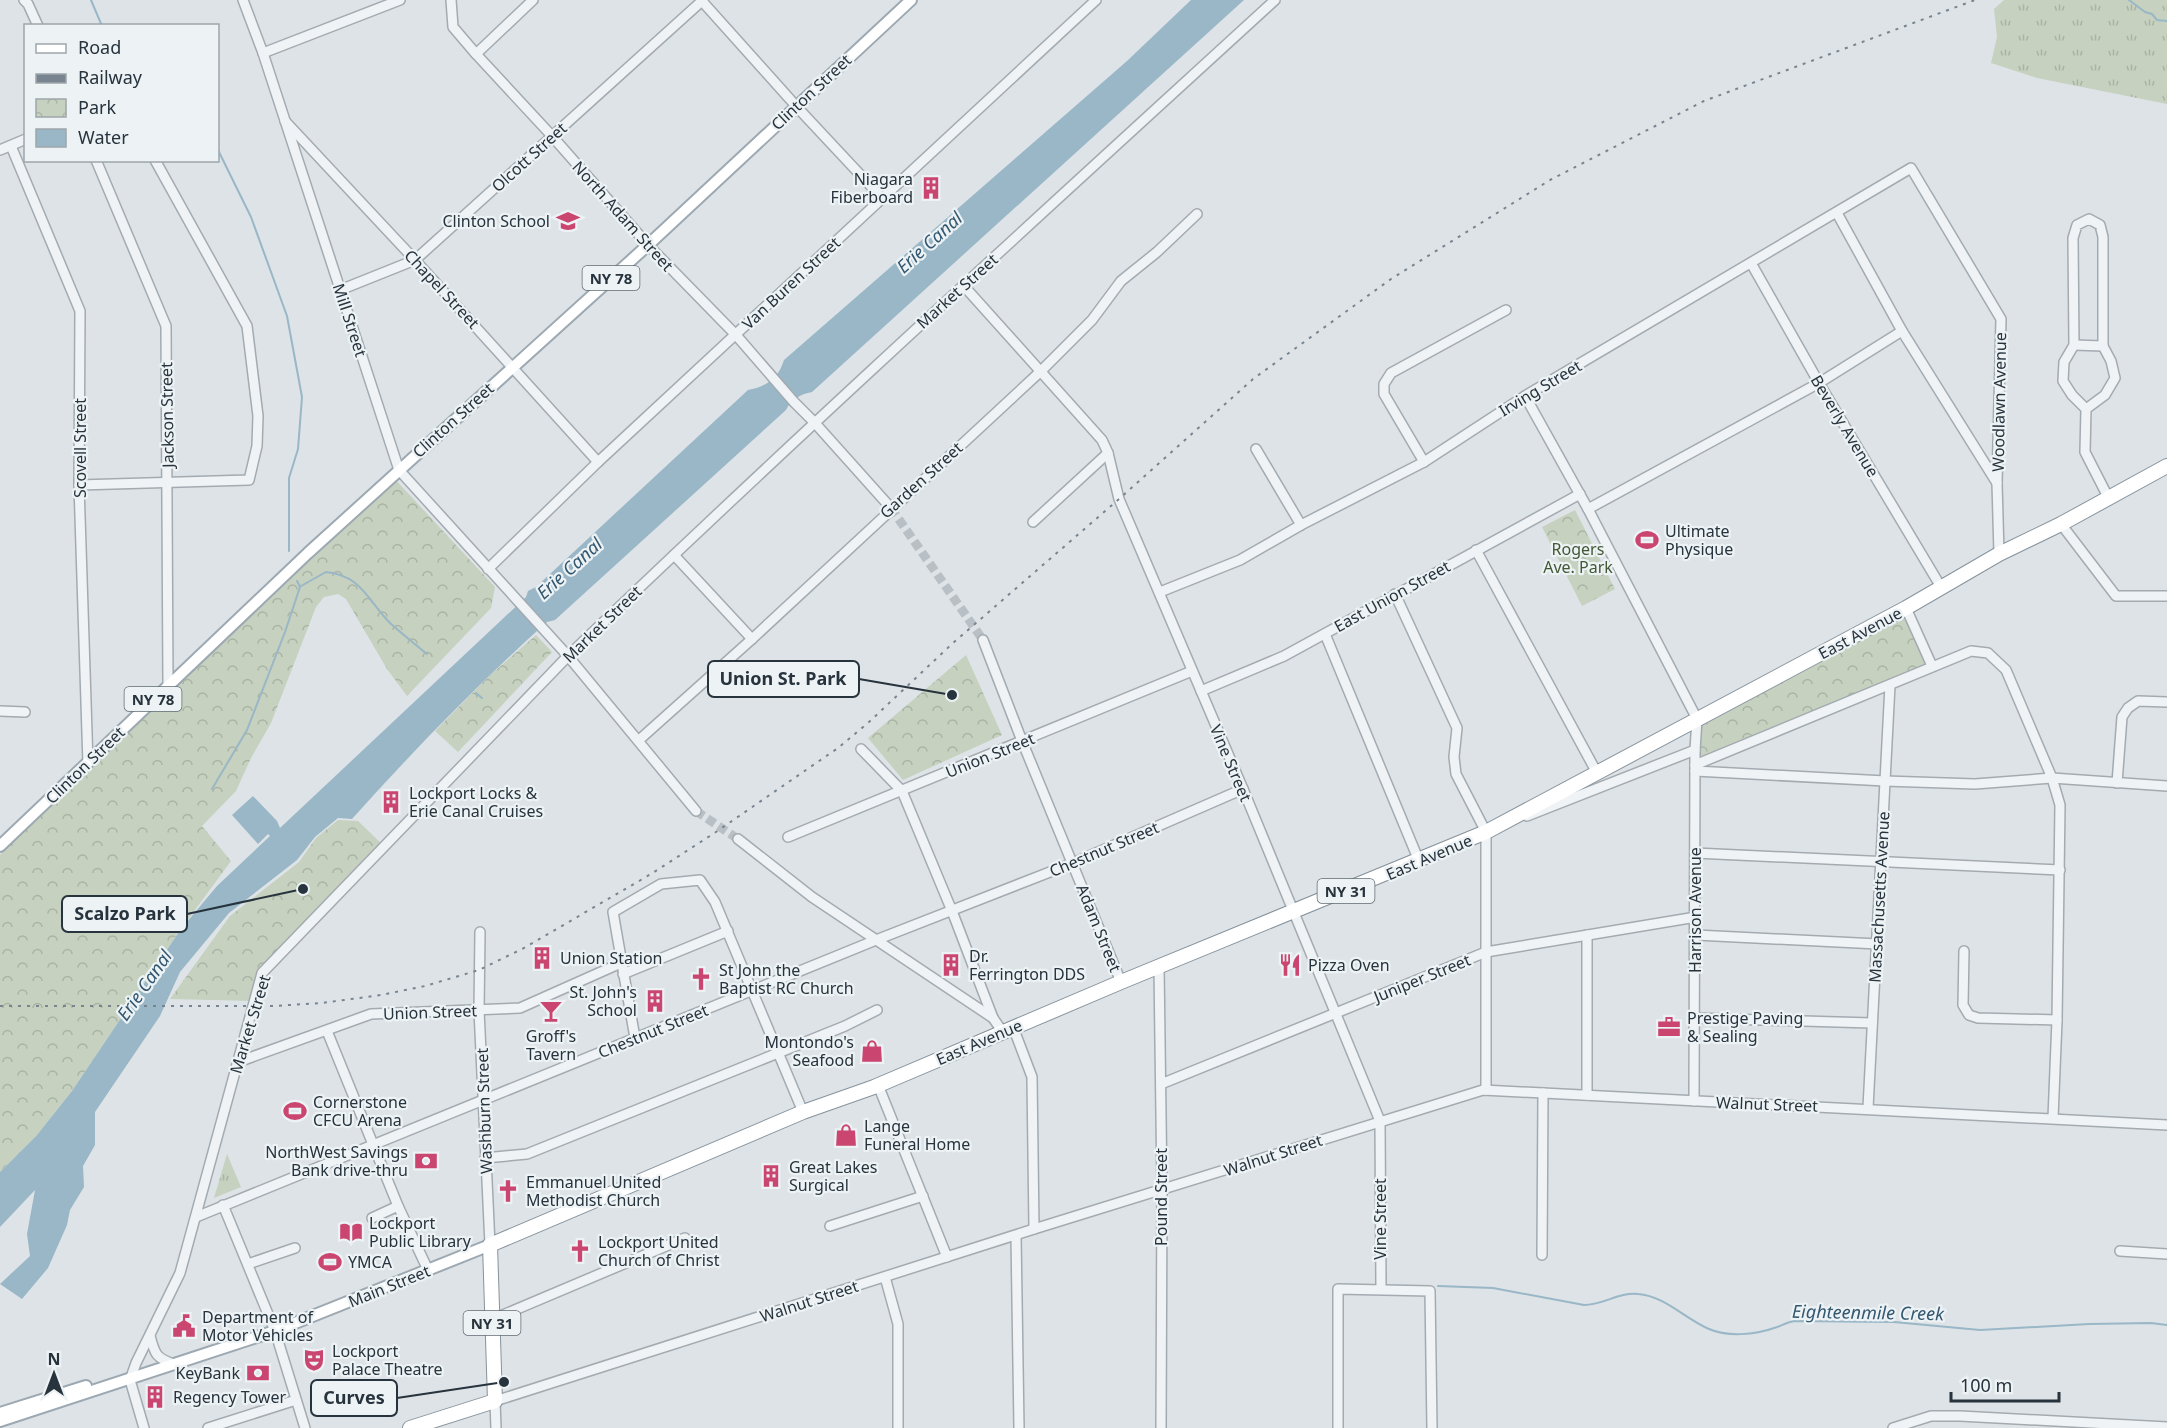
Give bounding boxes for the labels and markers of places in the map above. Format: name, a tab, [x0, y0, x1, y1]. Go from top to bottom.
place label: Niagara Fiberboard	[830, 168, 913, 208]
building icon: Niagara Fiberboard	[918, 175, 944, 201]
school or university icon: Clinton School	[555, 208, 581, 234]
place label: Clinton School	[442, 210, 550, 232]
place label: Ultimate Physique	[1665, 520, 1733, 560]
sports icon: Ultimate Physique	[1634, 527, 1660, 553]
callout: Union St. Park	[708, 661, 859, 697]
place label: Lockport Locks & Erie Canal Cruises	[409, 782, 543, 822]
building icon: Lockport Locks & Erie Canal Cruises	[378, 789, 404, 815]
callout: Scalzo Park	[62, 896, 187, 932]
building icon: Union Station	[529, 945, 555, 971]
place label: Dr. Ferrington DDS	[969, 945, 1085, 985]
place label: Union Station	[560, 947, 662, 969]
building icon: Dr. Ferrington DDS	[938, 952, 964, 978]
restaurant icon: Pizza Oven	[1277, 952, 1303, 978]
place label: Pizza Oven	[1308, 954, 1390, 976]
place label: St John the Baptist RC Church	[719, 959, 854, 999]
church icon: St John the Baptist RC Church	[688, 966, 714, 992]
place label: St. John's School	[570, 981, 637, 1021]
building icon: St. John's School	[642, 988, 668, 1014]
bar icon: Groff's Tavern	[538, 998, 564, 1024]
place label: Prestige Paving & Sealing	[1687, 1007, 1803, 1047]
office icon: Prestige Paving & Sealing	[1656, 1014, 1682, 1040]
place label: Groff's Tavern	[526, 1025, 576, 1065]
place label: Montondo's Seafood	[764, 1031, 854, 1071]
shop icon: Montondo's Seafood	[859, 1038, 885, 1064]
place label: Cornerstone CFCU Arena	[313, 1091, 407, 1131]
sports icon: Cornerstone CFCU Arena	[282, 1098, 308, 1124]
place label: Lange Funeral Home	[864, 1115, 970, 1155]
shop icon: Lange Funeral Home	[833, 1122, 859, 1148]
place label: NorthWest Savings Bank drive-thru	[265, 1141, 408, 1181]
bank icon: NorthWest Savings Bank drive-thru	[413, 1148, 439, 1174]
place label: Great Lakes Surgical	[789, 1156, 877, 1196]
building icon: Great Lakes Surgical	[758, 1163, 784, 1189]
place label: Emmanuel United Methodist Church	[526, 1171, 661, 1211]
church icon: Emmanuel United Methodist Church	[495, 1178, 521, 1204]
place label: Lockport Public Library	[369, 1212, 472, 1252]
library icon: Lockport Public Library	[338, 1219, 364, 1245]
place label: Lockport United Church of Christ	[598, 1231, 720, 1271]
church icon: Lockport United Church of Christ	[567, 1238, 593, 1264]
sports icon: YMCA	[317, 1249, 343, 1275]
place label: YMCA	[348, 1251, 393, 1273]
place label: Department of Motor Vehicles	[202, 1306, 314, 1346]
public building icon: Department of Motor Vehicles	[171, 1313, 197, 1339]
place label: Lockport Palace Theatre	[332, 1340, 443, 1380]
theatre icon: Lockport Palace Theatre	[301, 1347, 327, 1373]
bank icon: KeyBank	[245, 1360, 271, 1386]
place label: KeyBank	[175, 1362, 240, 1384]
callout: Curves	[311, 1380, 397, 1416]
building icon: Regency Tower	[142, 1384, 168, 1410]
place label: Regency Tower	[173, 1386, 286, 1408]

